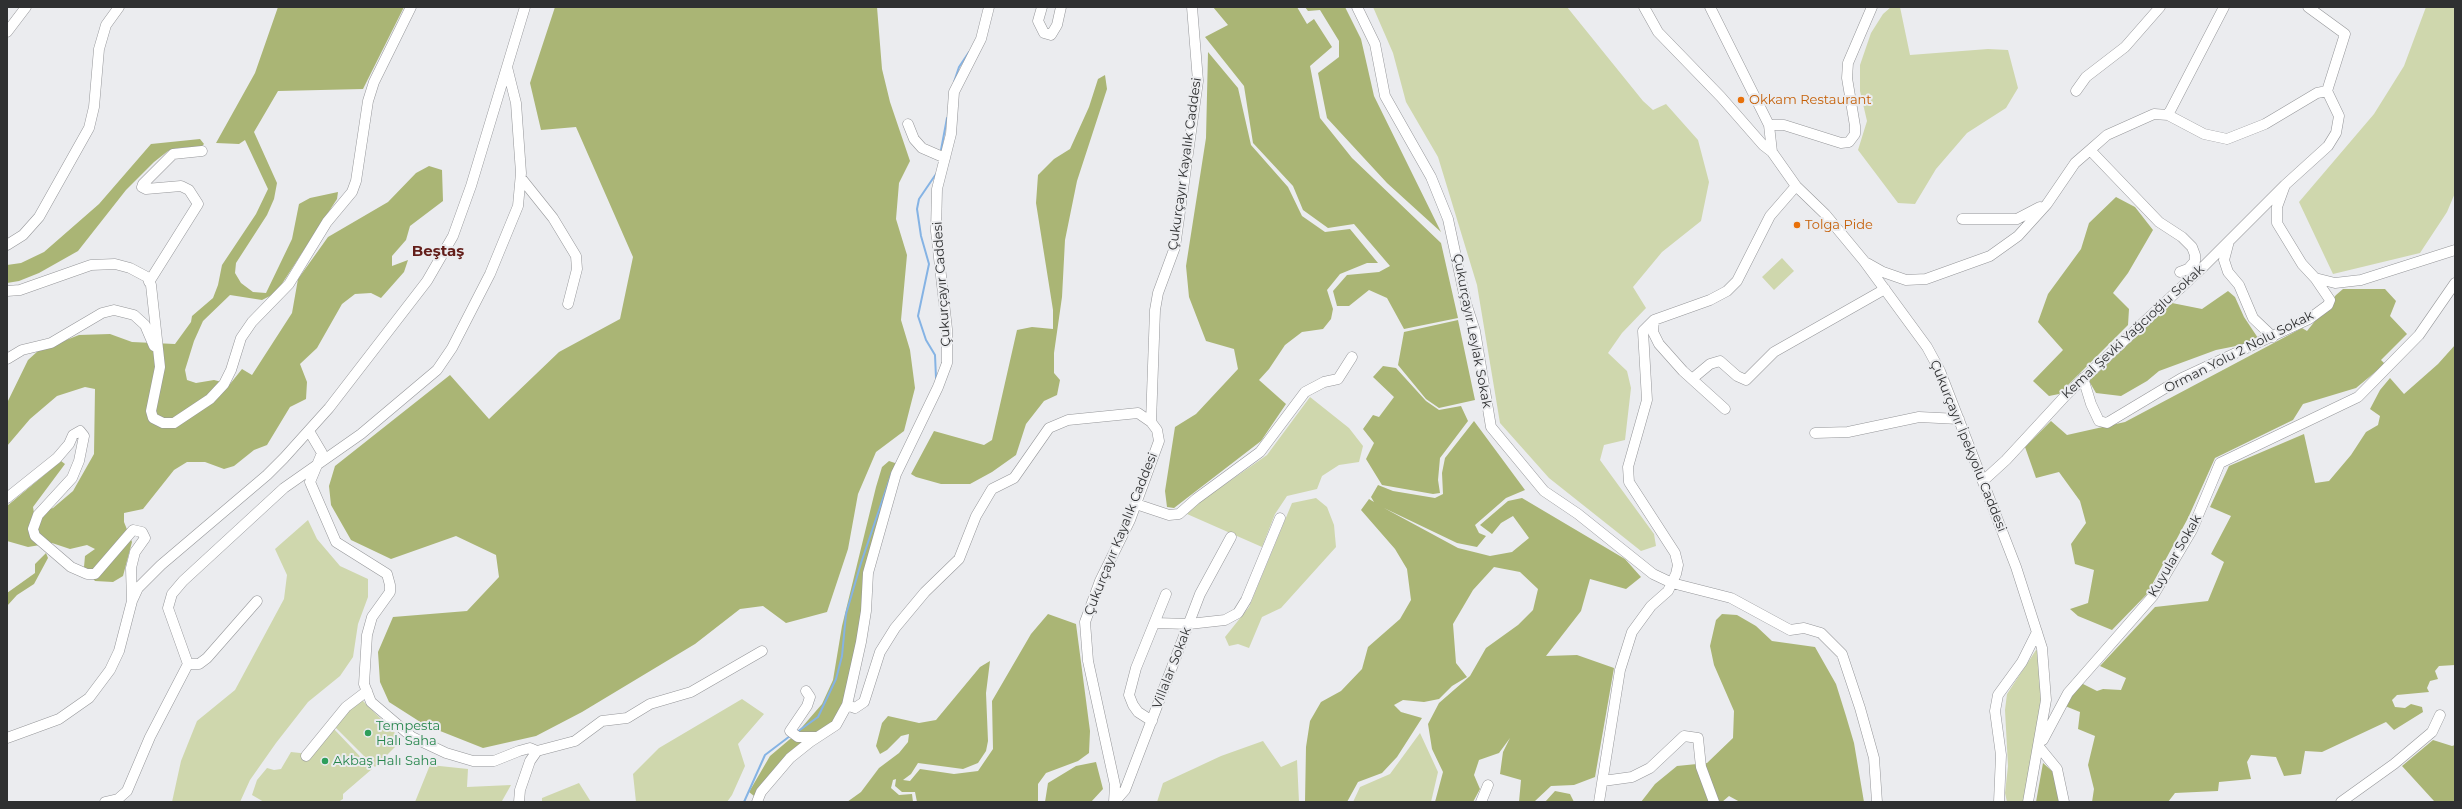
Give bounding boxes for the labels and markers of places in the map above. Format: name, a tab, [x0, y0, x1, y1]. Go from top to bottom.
place label: Okkam Restaurant	[1749, 92, 1872, 108]
marker: Okkam Restaurant	[1736, 95, 1746, 105]
place label: Tolga Pide	[1805, 217, 1873, 233]
marker: Tolga Pide	[1792, 220, 1802, 230]
place label: Tempesta Halı Saha	[376, 718, 440, 749]
marker: Tempesta Halı Saha	[363, 728, 373, 738]
place label: Akbaş Halı Saha	[333, 753, 437, 769]
marker: Akbaş Halı Saha	[320, 756, 330, 766]

